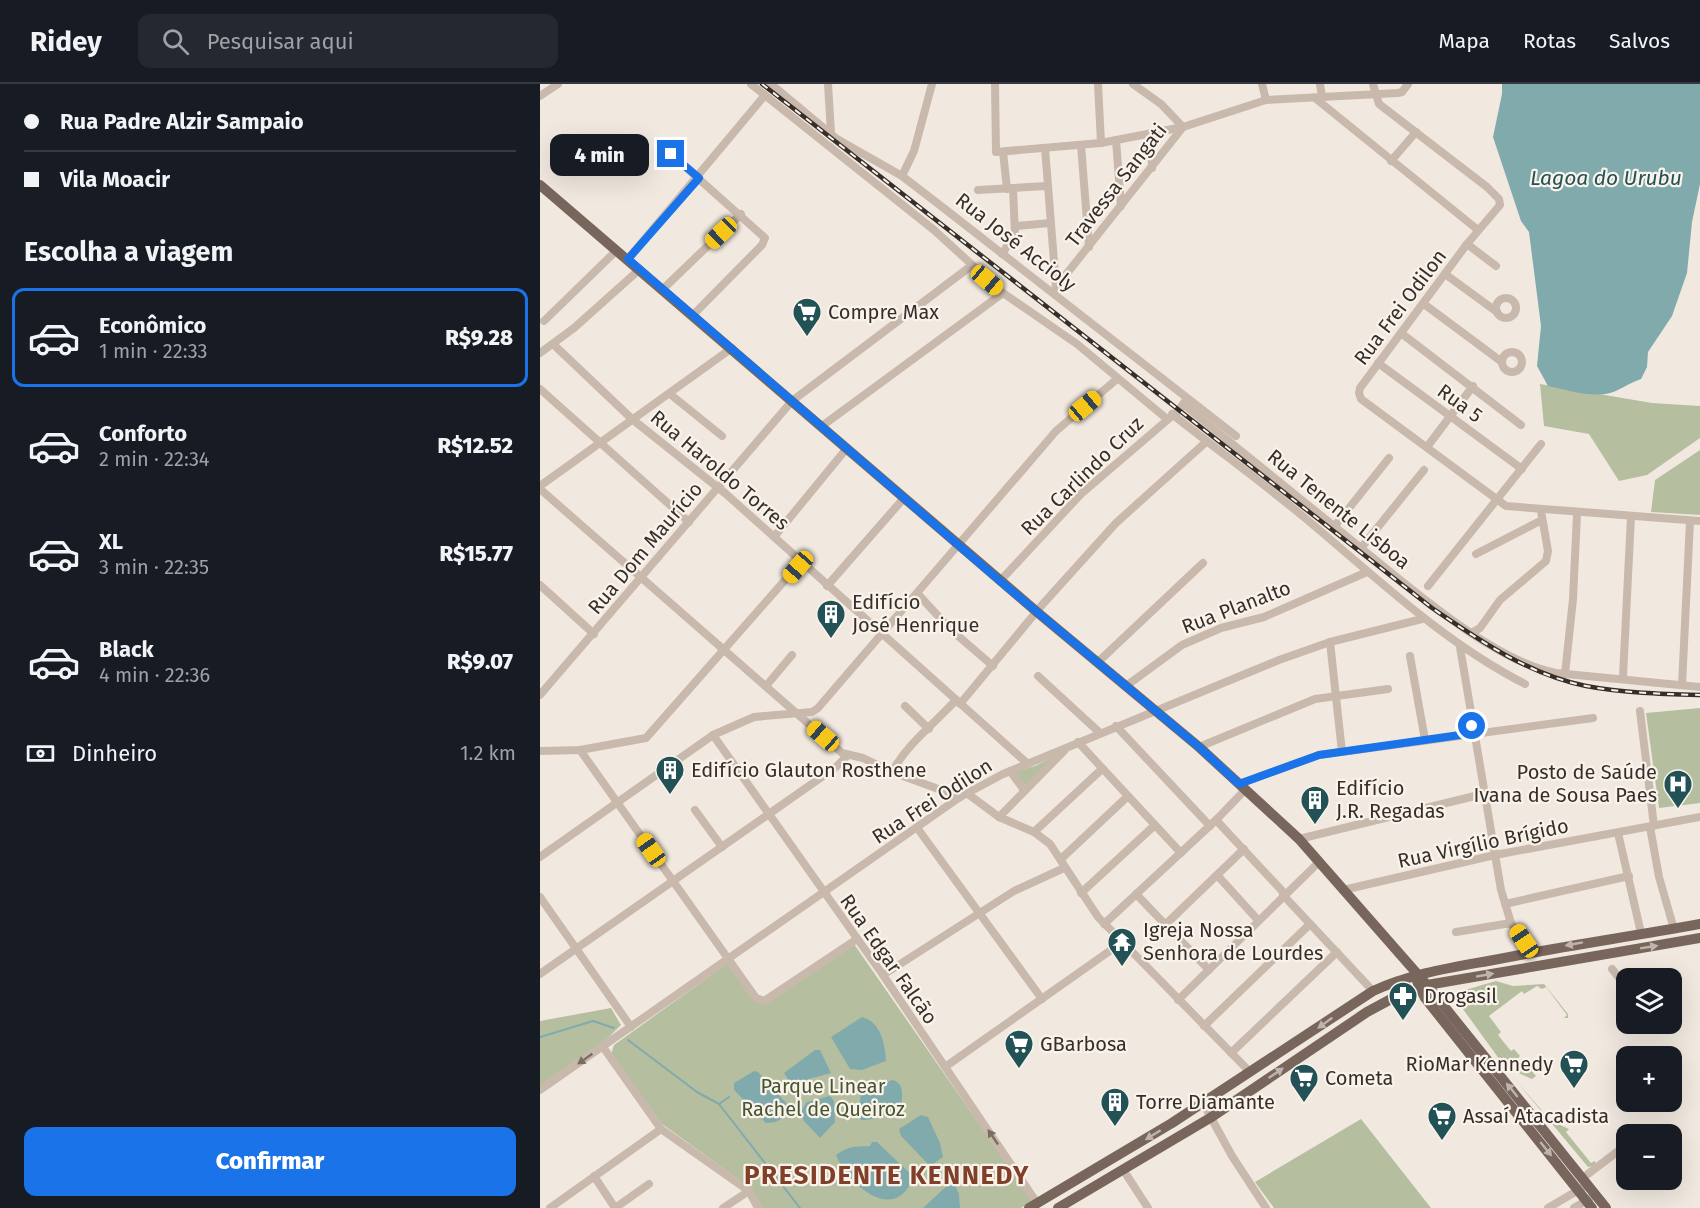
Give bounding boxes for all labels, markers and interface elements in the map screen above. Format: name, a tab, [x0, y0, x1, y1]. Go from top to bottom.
search box	[138, 14, 558, 68]
text: Ridey	[30, 25, 102, 58]
icon: search	[159, 25, 192, 58]
text: Pesquisar aqui	[207, 28, 354, 55]
text: Mapa	[1439, 28, 1490, 54]
text: Rotas	[1523, 28, 1576, 54]
text: Salvos	[1609, 28, 1670, 54]
text: Rua Padre Alzir Sampaio	[60, 108, 304, 135]
street label: Travessa Sangati	[1060, 119, 1172, 251]
callout: 4 min	[551, 133, 650, 175]
route end	[657, 140, 684, 167]
text: 4 min	[574, 143, 625, 167]
water label: Lagoa do Urubu	[1530, 165, 1682, 191]
text: Vila Moacir	[60, 166, 170, 193]
street label: Rua José Accioly	[951, 188, 1081, 297]
car	[702, 214, 740, 252]
text: Escolha a viagem	[24, 236, 233, 268]
street label: Rua Frei Odilon	[1349, 244, 1451, 370]
car	[967, 262, 1007, 298]
supermarket icon: Compre Max	[791, 296, 823, 338]
place label: Compre Max	[828, 300, 939, 324]
icon: car	[27, 311, 81, 365]
text: Econômico	[99, 312, 206, 339]
text: R$9.28	[445, 324, 513, 351]
text: 1 min · 22:33	[99, 339, 208, 363]
street label: Rua 5	[1433, 379, 1487, 427]
car	[1065, 388, 1105, 424]
street label: Rua Haroldo Torres	[646, 405, 794, 535]
street label: Rua Carlindo Cruz	[1016, 411, 1148, 540]
icon: car	[27, 419, 81, 473]
text: Conforto	[99, 420, 187, 447]
text: R$12.52	[438, 432, 513, 459]
street label: Rua Tenente Lisboa	[1263, 444, 1415, 574]
text: 2 min · 22:34	[99, 447, 209, 471]
street label: Rua Dom Maurício	[583, 477, 707, 619]
icon: car	[27, 527, 81, 581]
text: XL	[99, 528, 123, 555]
text: R$15.77	[440, 540, 513, 567]
car	[779, 548, 817, 586]
text: 3 min · 22:35	[99, 555, 209, 579]
street label: Rua Planalto	[1178, 575, 1294, 639]
place label: Edifício José Henrique	[852, 590, 979, 637]
building icon: Edifício José Henrique	[815, 598, 847, 640]
icon: car	[27, 635, 81, 689]
text: Black	[99, 636, 154, 663]
text: R$9.07	[447, 648, 513, 675]
text: 4 min · 22:36	[99, 663, 210, 687]
route start	[1458, 712, 1485, 739]
car	[804, 717, 842, 755]
icon: cash	[24, 737, 57, 770]
text: Dinheiro	[72, 740, 157, 767]
text: 1.2 km	[460, 741, 516, 765]
street label: Rua Frei Odilon	[867, 753, 997, 849]
building icon: Edifício Glauton Rosthene	[654, 754, 686, 796]
place label: Edifício Glauton Rosthene	[691, 758, 926, 782]
place label: Posto de Saúde Ivana de Sousa Paes	[1473, 760, 1657, 807]
hospital icon: Posto de Saúde Ivana de Sousa Paes	[1662, 768, 1694, 810]
place label: Edifício J.R. Regadas	[1336, 776, 1445, 823]
building icon: Edifício J.R. Regadas	[1299, 784, 1331, 826]
street label: Rua Virgílio Brígido	[1395, 813, 1571, 873]
car	[633, 830, 669, 870]
street label: Rua Edgar Falcão	[835, 889, 943, 1029]
place label: Igreja Nossa Senhora de Lourdes	[1143, 918, 1323, 965]
car	[1506, 921, 1542, 961]
temple icon: Igreja Nossa Senhora de Lourdes	[1106, 926, 1138, 968]
one-way arrow	[1565, 940, 1584, 949]
one-way arrow	[1640, 942, 1659, 951]
map controls	[1616, 968, 1682, 1190]
button: layers	[1616, 968, 1682, 1034]
one-way arrow	[1476, 970, 1495, 979]
pharmacy icon: Drogasil	[1387, 980, 1419, 1022]
place label: Drogasil	[1424, 984, 1497, 1008]
one-way arrow	[1317, 1017, 1333, 1029]
supermarket icon: GBarbosa	[1003, 1028, 1035, 1070]
place label: GBarbosa	[1040, 1032, 1127, 1056]
button: +	[1616, 1046, 1682, 1112]
supermarket icon: RioMar Kennedy	[1558, 1048, 1590, 1090]
place label: RioMar Kennedy	[1406, 1052, 1553, 1076]
one-way arrow	[577, 1053, 594, 1064]
supermarket icon: Cometa	[1288, 1062, 1320, 1104]
place label: Cometa	[1325, 1066, 1393, 1090]
one-way arrow	[1267, 1067, 1283, 1079]
park label: Parque Linear Rachel de Queiroz	[741, 1074, 905, 1121]
one-way arrow	[1506, 1083, 1519, 1098]
building icon: Torre Diamante	[1099, 1086, 1131, 1128]
place label: Torre Diamante	[1136, 1090, 1275, 1114]
supermarket icon: Assaí Atacadista	[1426, 1100, 1458, 1142]
place label: Assaí Atacadista	[1463, 1104, 1609, 1128]
button: −	[1616, 1124, 1682, 1190]
button: Confirmar	[24, 1127, 516, 1196]
one-way arrow	[987, 1129, 998, 1145]
one-way arrow	[1145, 1129, 1161, 1140]
one-way arrow	[1539, 1141, 1551, 1156]
district label: PRESIDENTE KENNEDY	[744, 1160, 1030, 1191]

